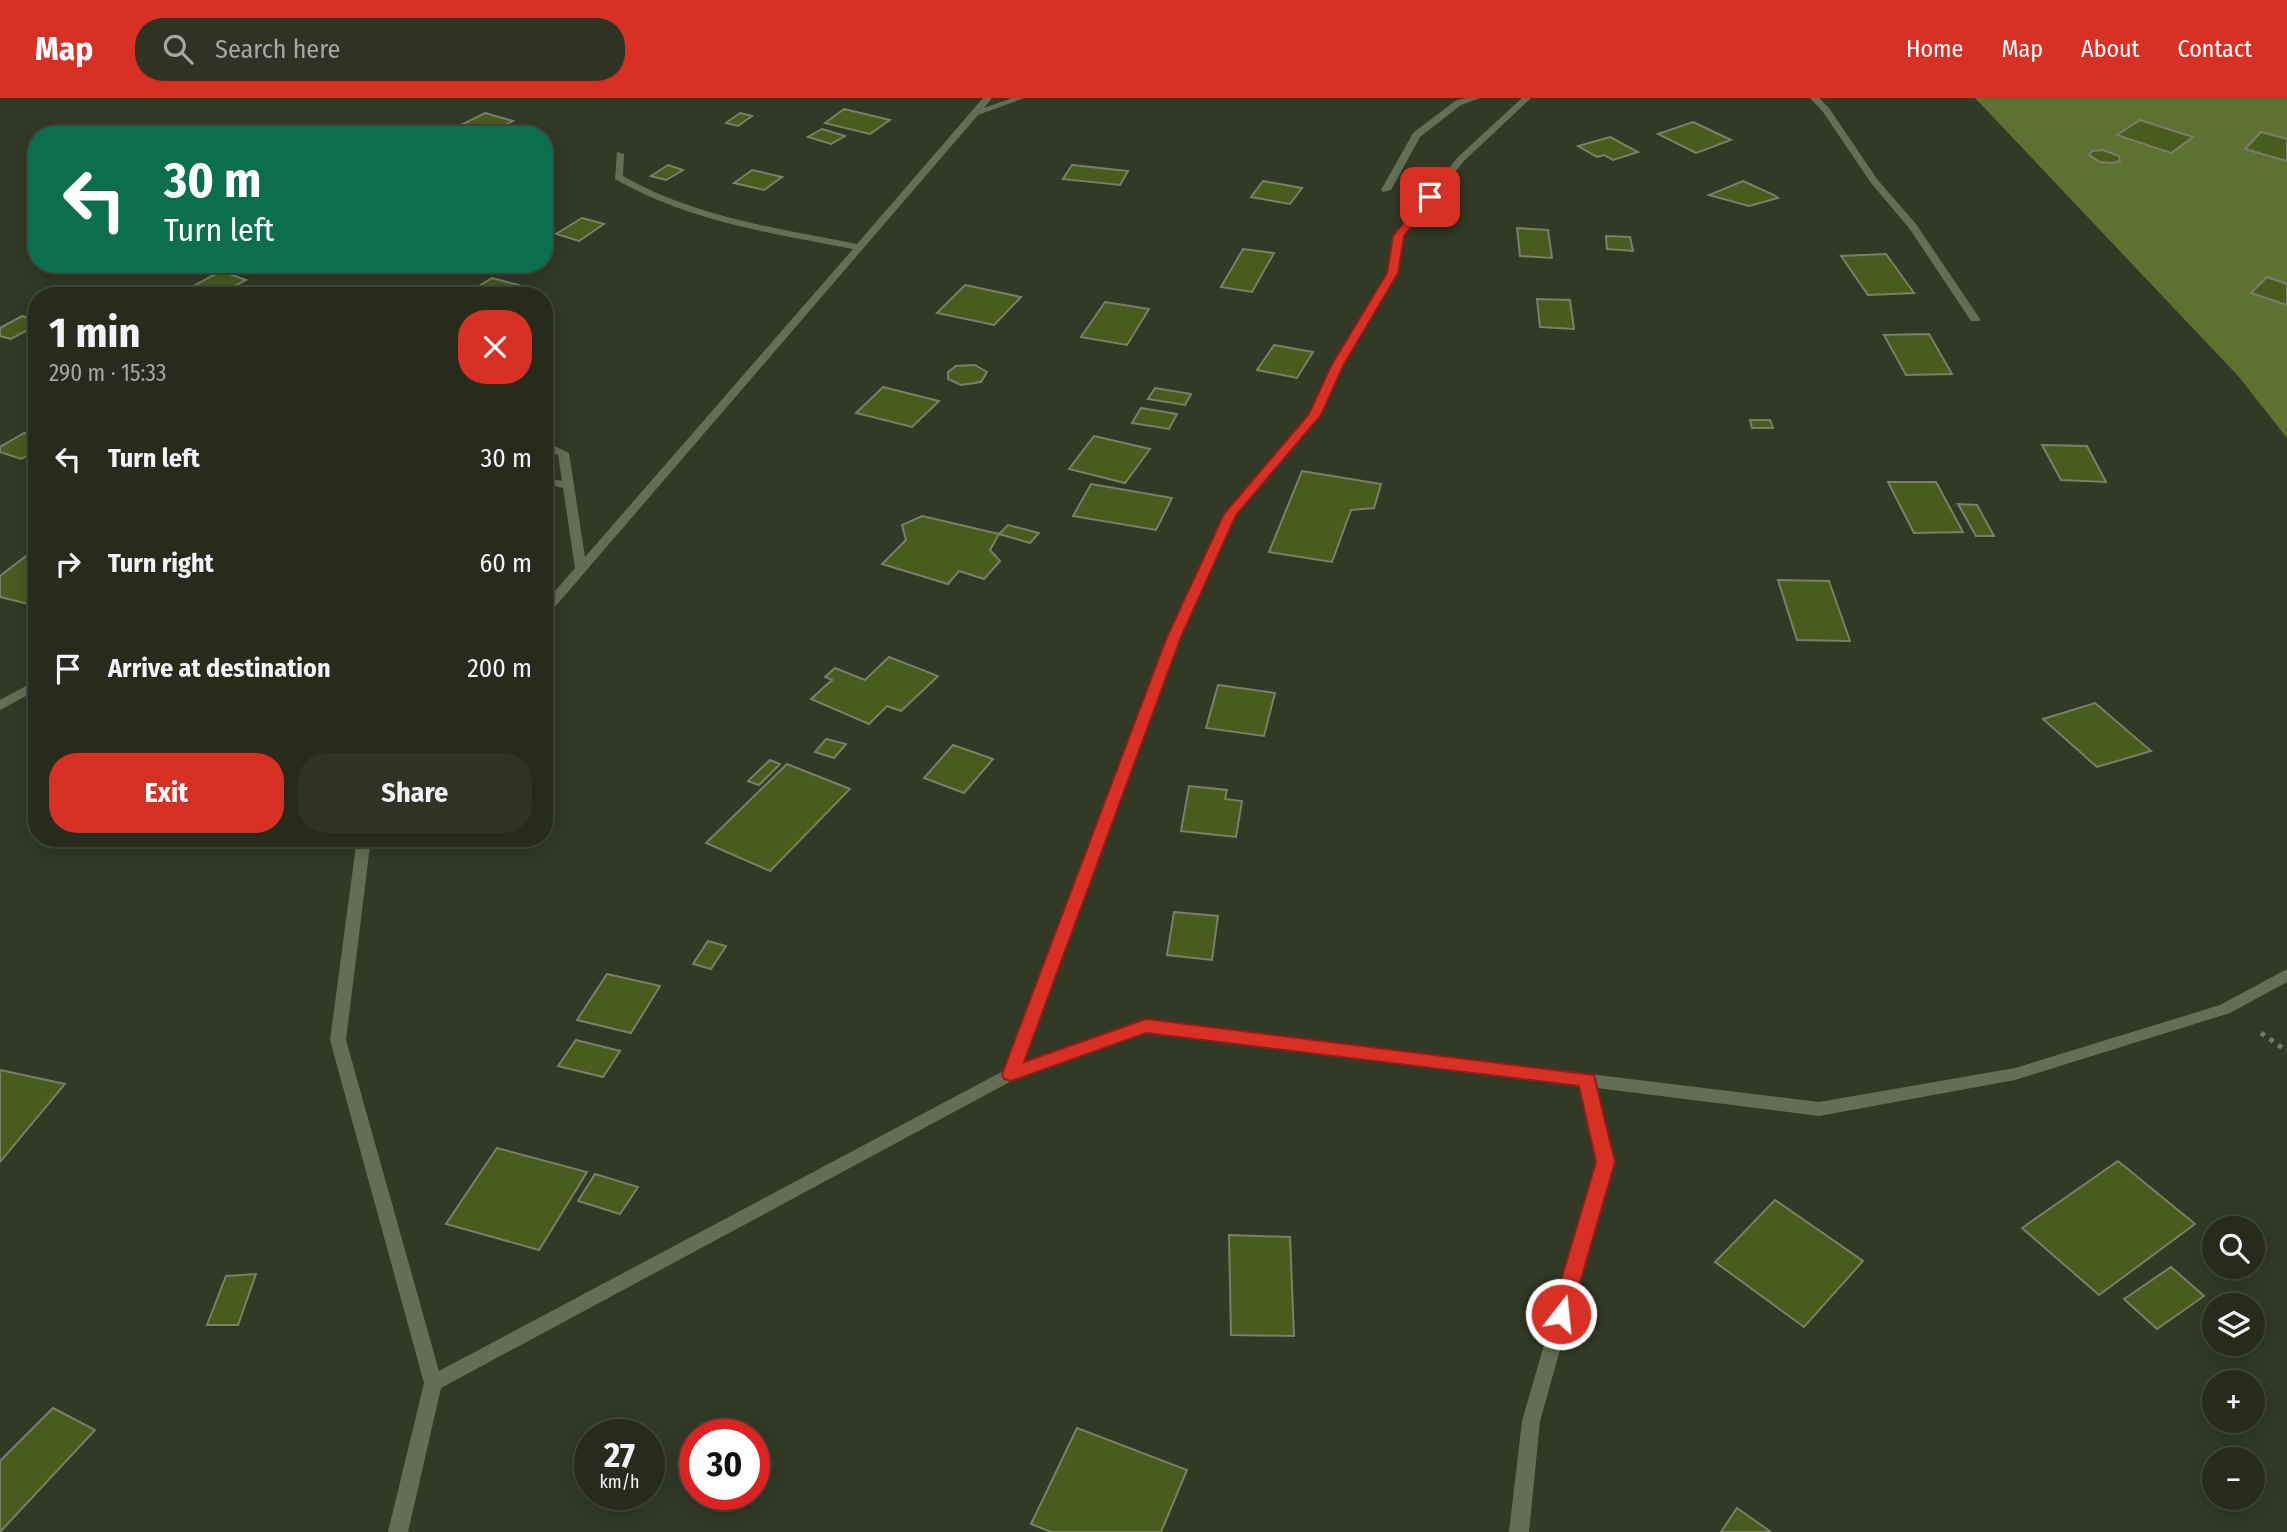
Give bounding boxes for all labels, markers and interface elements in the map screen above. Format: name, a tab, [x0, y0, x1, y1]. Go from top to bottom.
search box	[135, 18, 625, 81]
text: Map	[35, 29, 93, 69]
icon: search	[159, 30, 197, 68]
text: Search here	[215, 34, 340, 65]
text: Home	[1906, 35, 1963, 63]
text: Map	[2001, 35, 2043, 63]
text: About	[2081, 35, 2139, 63]
text: Contact	[2177, 35, 2252, 63]
text: 30 m	[164, 151, 262, 210]
icon: left	[49, 154, 140, 245]
pin	[1400, 167, 1460, 227]
icon: arrive	[1411, 178, 1449, 216]
text: Turn left	[164, 211, 274, 249]
text: 1 min	[49, 308, 140, 358]
button: close	[458, 310, 532, 384]
text: 290 m · 15:33	[49, 359, 166, 387]
icon: left	[49, 440, 87, 478]
text: Turn left	[108, 443, 200, 474]
text: 30 m	[481, 443, 532, 474]
icon: right	[49, 545, 87, 583]
text: Turn right	[108, 548, 214, 579]
text: 60 m	[479, 548, 532, 579]
icon: arrive	[49, 650, 87, 688]
text: Arrive at destination	[108, 653, 331, 684]
text: 200 m	[467, 653, 532, 684]
button: Exit	[49, 753, 284, 833]
button: Share	[298, 753, 532, 833]
map controls	[2202, 1216, 2265, 1510]
button: search	[2202, 1216, 2265, 1279]
position arrow	[1524, 1277, 1598, 1351]
button: layers	[2202, 1293, 2265, 1356]
button: +	[2202, 1370, 2265, 1433]
speed limit sign: 30	[679, 1419, 770, 1510]
text: 27	[604, 1434, 635, 1476]
button: −	[2202, 1447, 2265, 1510]
text: km/h	[599, 1471, 640, 1493]

